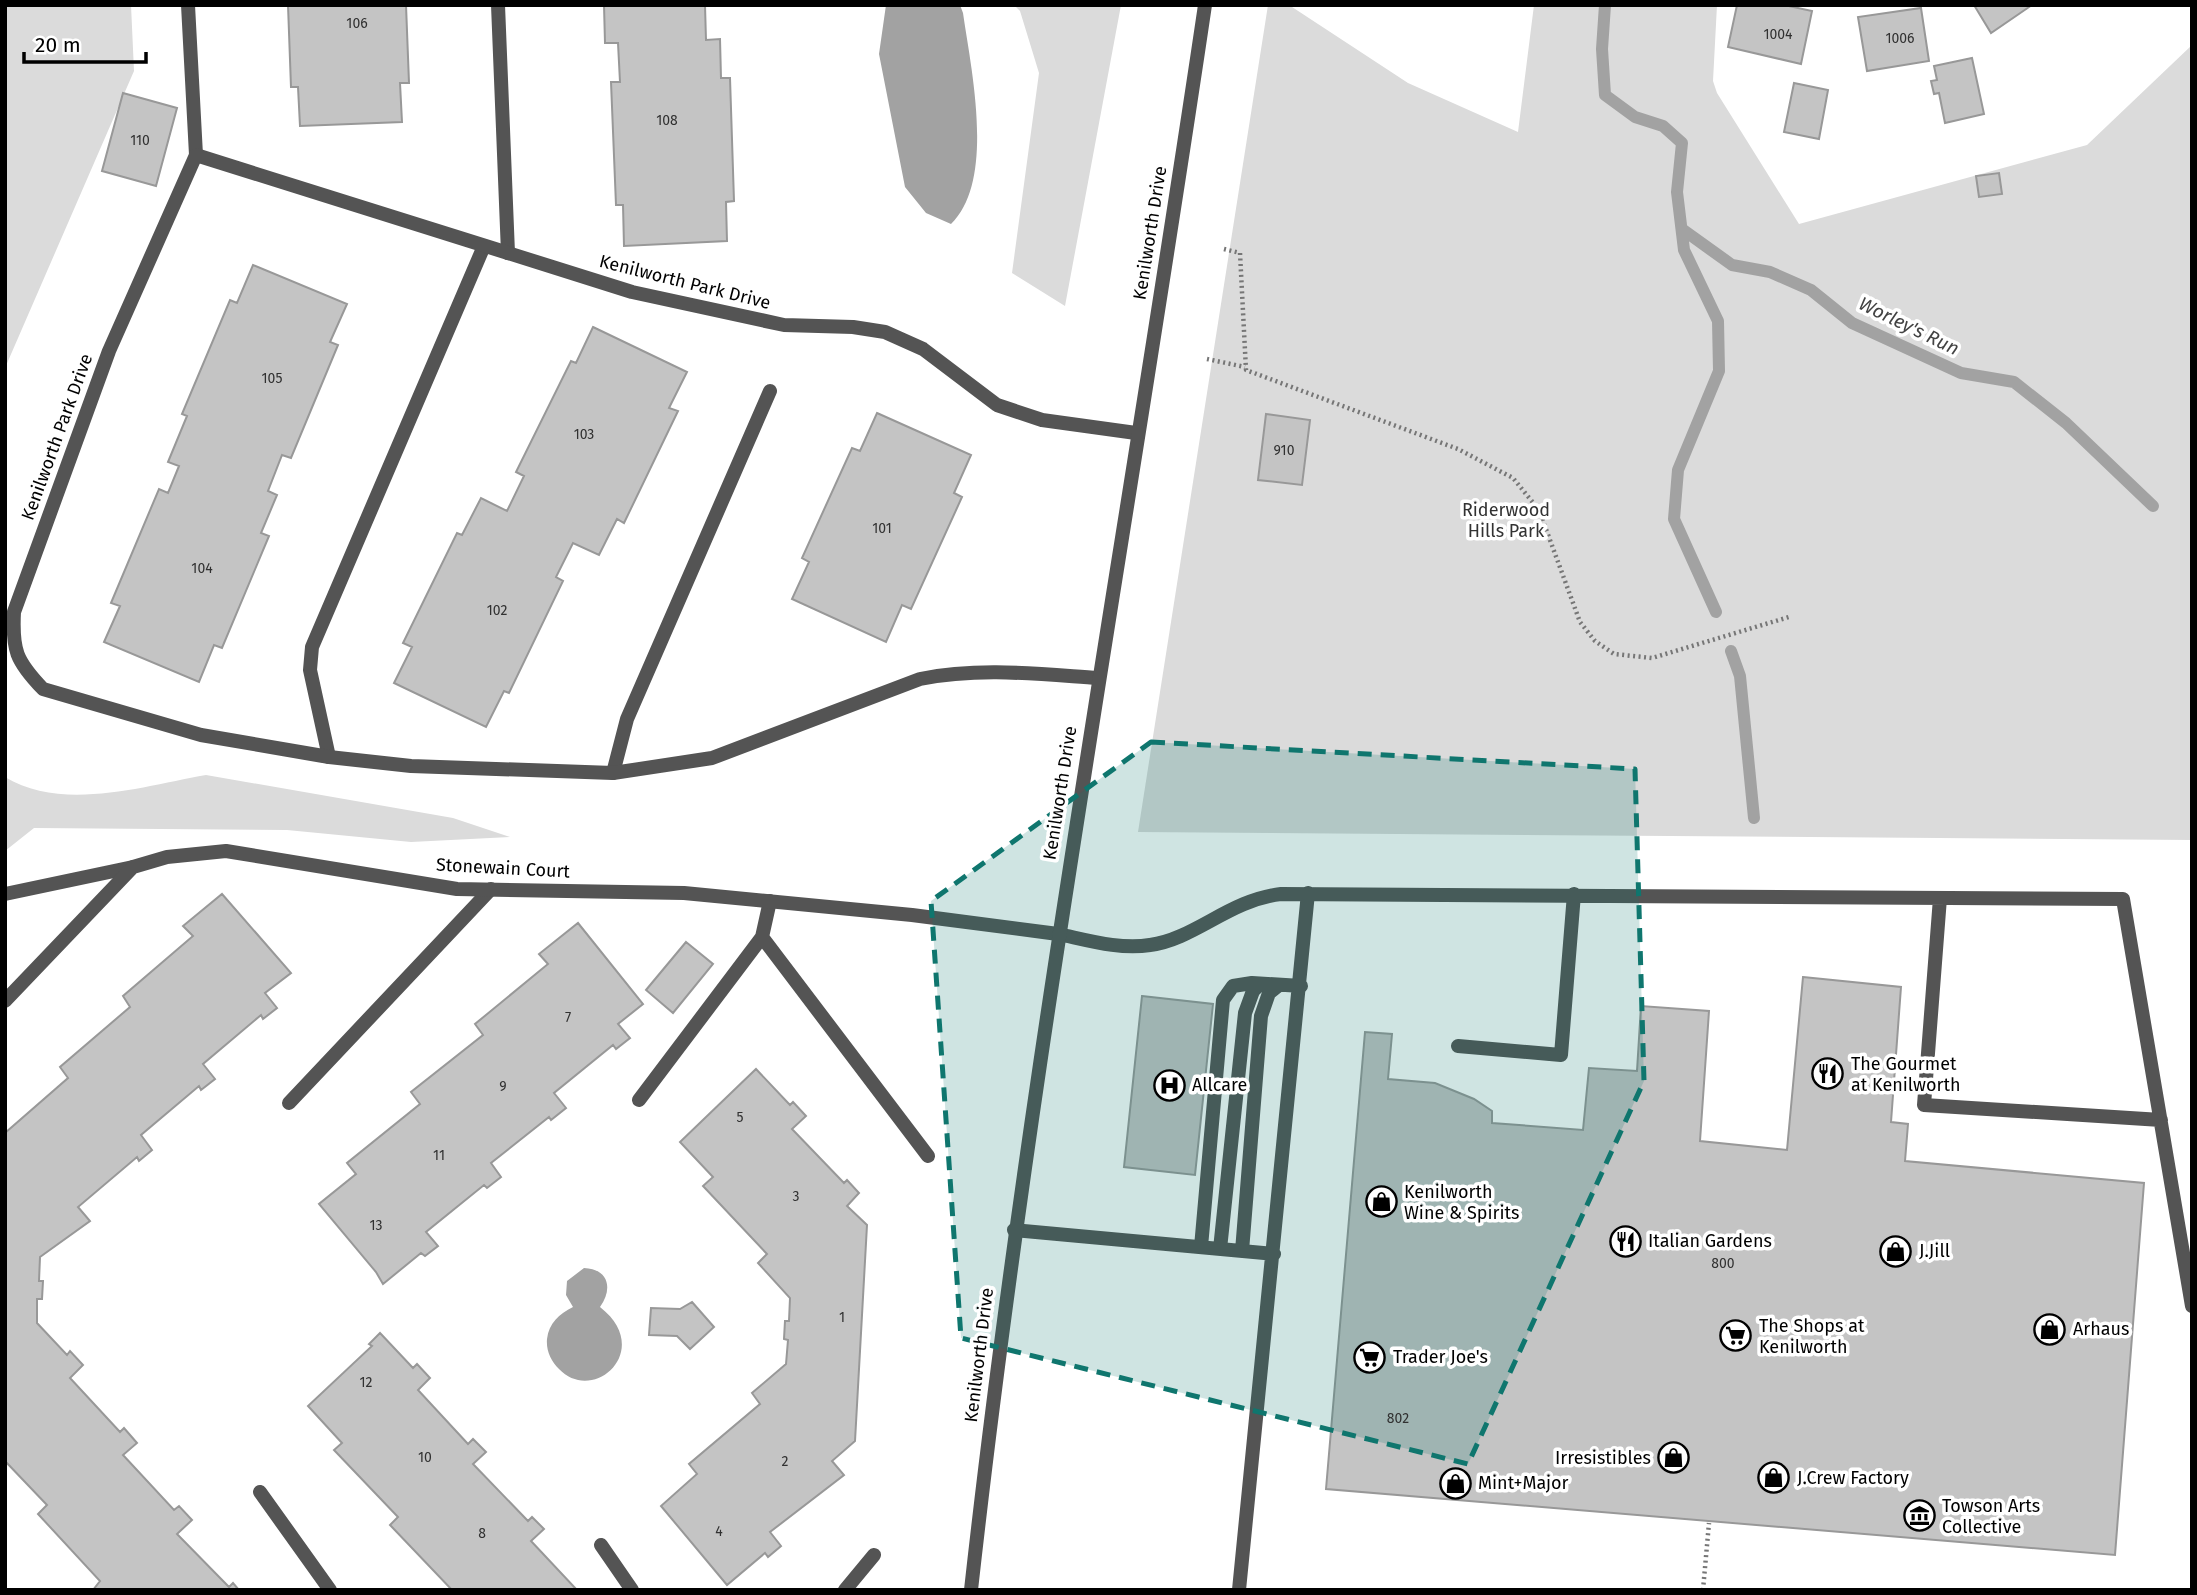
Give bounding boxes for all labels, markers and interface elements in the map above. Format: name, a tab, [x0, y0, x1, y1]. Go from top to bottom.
house number: 106	[346, 15, 368, 32]
scale bar	[24, 21, 147, 65]
house number: 1004	[1763, 26, 1793, 43]
house number: 1006	[1885, 30, 1915, 47]
text: 20 m	[35, 32, 81, 58]
house number: 108	[656, 112, 678, 129]
house number: 110	[130, 132, 150, 149]
street label: Kenilworth Drive	[1129, 164, 1171, 302]
street label: Kenilworth Park Drive	[597, 250, 773, 314]
water label: Worley's Run	[1855, 292, 1963, 360]
street label: Kenilworth Park Drive	[17, 351, 97, 523]
house number: 105	[262, 370, 282, 387]
house number: 103	[574, 426, 594, 443]
house number: 910	[1274, 442, 1295, 459]
park label: Riderwood Hills Park	[1462, 499, 1550, 542]
house number: 101	[872, 520, 892, 537]
house number: 104	[191, 560, 213, 577]
house number: 102	[487, 602, 507, 619]
street label: Kenilworth Drive	[1039, 724, 1081, 862]
street label: Stonewain Court	[436, 854, 571, 883]
house number: 7	[565, 1009, 571, 1026]
place label: The Gourmet at Kenilworth	[1851, 1053, 1961, 1096]
restaurant icon: The Gourmet at Kenilworth	[1811, 1057, 1845, 1091]
hospital icon: Allcare	[1152, 1068, 1186, 1102]
place label: Allcare	[1192, 1074, 1247, 1096]
house number: 9	[499, 1078, 507, 1095]
house number: 5	[736, 1109, 744, 1126]
house number: 11	[433, 1147, 445, 1164]
place label: Kenilworth Wine & Spirits	[1404, 1181, 1519, 1224]
shop icon: Kenilworth Wine & Spirits	[1364, 1185, 1398, 1219]
house number: 3	[793, 1188, 800, 1205]
house number: 13	[369, 1217, 383, 1234]
restaurant icon: Italian Gardens	[1608, 1224, 1642, 1258]
place label: Italian Gardens	[1648, 1230, 1772, 1252]
shop icon: J.Jill	[1879, 1234, 1913, 1268]
place label: J.Jill	[1919, 1240, 1950, 1262]
house number: 800	[1711, 1255, 1735, 1272]
street label: Kenilworth Drive	[960, 1286, 998, 1424]
house number: 1	[839, 1309, 845, 1326]
shop icon: Arhaus	[2033, 1312, 2067, 1346]
place label: The Shops at Kenilworth	[1759, 1315, 1865, 1358]
place label: Arhaus	[2073, 1318, 2129, 1340]
supermarket icon: The Shops at Kenilworth	[1719, 1319, 1753, 1353]
supermarket icon: Trader Joe's	[1353, 1340, 1387, 1374]
place label: Trader Joe's	[1393, 1346, 1488, 1368]
house number: 12	[360, 1374, 373, 1391]
house number: 802	[1387, 1410, 1409, 1427]
shop icon: Irresistibles	[1657, 1441, 1691, 1475]
place label: Irresistibles	[1555, 1447, 1651, 1469]
house number: 10	[418, 1449, 432, 1466]
house number: 2	[782, 1453, 789, 1470]
shop icon: J.Crew Factory	[1757, 1461, 1791, 1495]
shop icon: Mint+Major	[1438, 1466, 1472, 1500]
place label: J.Crew Factory	[1797, 1467, 1909, 1489]
place label: Mint+Major	[1478, 1472, 1569, 1494]
place label: Towson Arts Collective	[1942, 1495, 2040, 1538]
museum icon: Towson Arts Collective	[1902, 1499, 1936, 1533]
house number: 4	[715, 1523, 723, 1540]
house number: 8	[478, 1525, 486, 1542]

